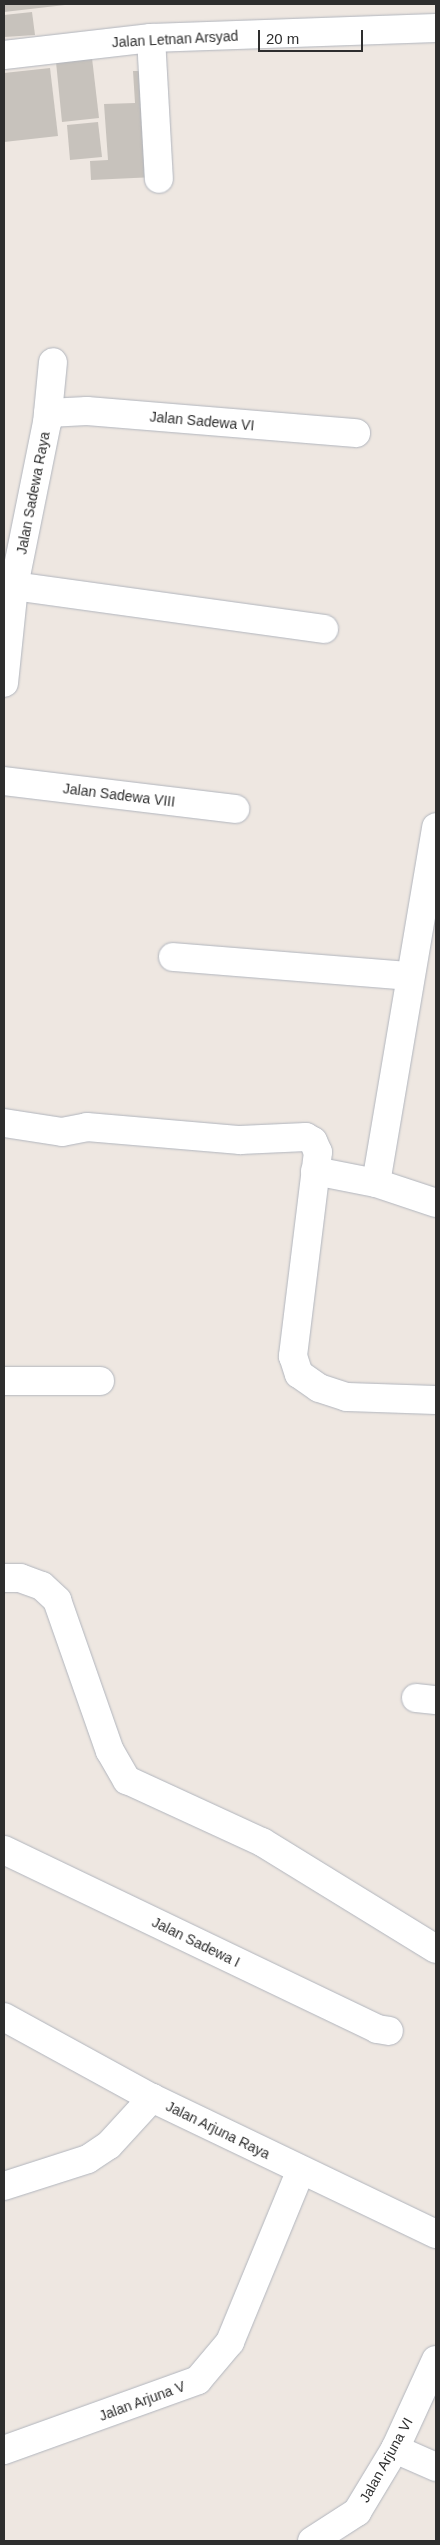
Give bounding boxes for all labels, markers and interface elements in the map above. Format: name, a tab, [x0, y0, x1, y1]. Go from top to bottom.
scale bar	[260, 20, 365, 52]
street label: Jalan Letnan Arsyad	[111, 27, 239, 51]
text: 20 m	[266, 30, 299, 47]
street label: Jalan Sadewa VI	[149, 408, 255, 434]
street label: Jalan Sadewa Raya	[13, 430, 53, 556]
street label: Jalan Sadewa VIII	[62, 780, 176, 810]
street label: Jalan Sadewa I	[149, 1913, 243, 1971]
street label: Jalan Arjuna Raya	[163, 2097, 273, 2163]
street label: Jalan Arjuna V	[96, 2378, 188, 2424]
street label: Jalan Arjuna VI	[356, 2414, 416, 2506]

